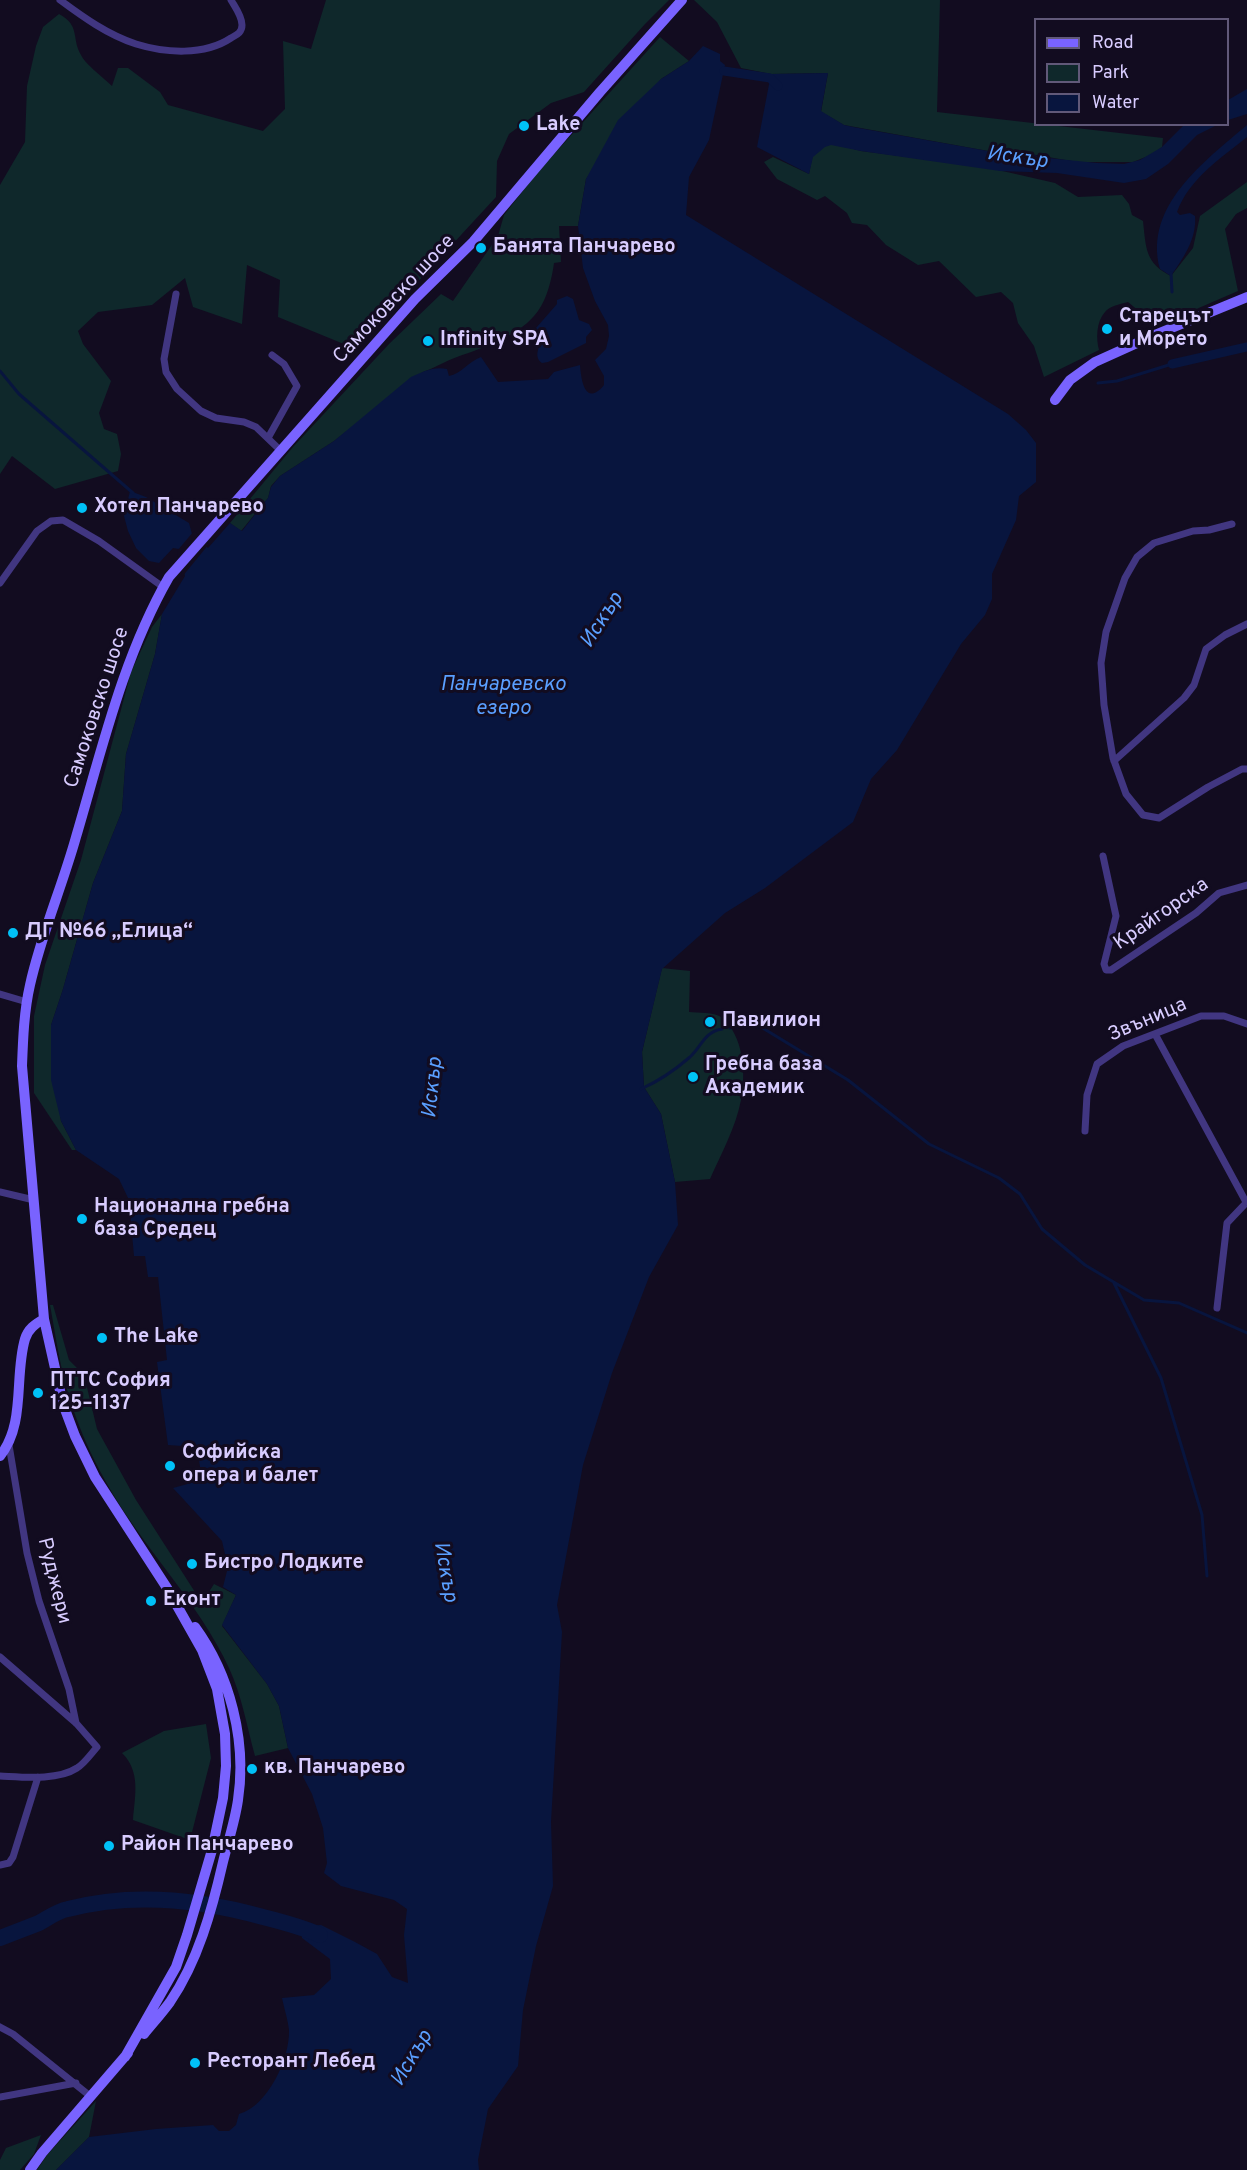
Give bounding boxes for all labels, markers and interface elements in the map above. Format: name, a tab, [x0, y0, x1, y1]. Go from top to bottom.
legend	[1034, 18, 1229, 126]
text: Road	[1092, 32, 1134, 55]
text: Park	[1092, 62, 1129, 85]
text: Water	[1092, 92, 1139, 115]
place label: Lake	[536, 114, 580, 138]
marker: Lake	[517, 119, 531, 133]
water label: Искър	[985, 142, 1049, 176]
street label: Самоковско шосе	[329, 230, 461, 370]
place label: Банята Панчарево	[493, 236, 676, 260]
marker: Банята Панчарево	[474, 241, 488, 255]
place label: Старецът и Морето	[1119, 306, 1211, 353]
marker: Старецът и Морето	[1100, 322, 1114, 336]
place label: Infinity SPA	[440, 329, 549, 353]
marker: Infinity SPA	[421, 334, 435, 348]
place label: Хотел Панчарево	[94, 496, 264, 520]
marker: Хотел Панчарево	[75, 501, 89, 515]
water label: Искър	[576, 589, 630, 653]
street label: Самоковско шосе	[61, 624, 135, 792]
water label: Панчаревско езеро	[440, 673, 566, 723]
street label: Крайгорска	[1110, 874, 1214, 956]
place label: ДГ №66 „Елица“	[25, 921, 193, 945]
marker: ДГ №66 „Елица“	[6, 926, 20, 940]
street label: Звъница	[1105, 994, 1191, 1048]
place label: Павилион	[722, 1010, 821, 1034]
marker: Павилион	[703, 1015, 717, 1029]
place label: Гребна база Академик	[705, 1054, 823, 1101]
water label: Искър	[418, 1056, 450, 1120]
marker: Гребна база Академик	[686, 1070, 700, 1084]
place label: Национална гребна база Средец	[94, 1196, 290, 1243]
marker: Национална гребна база Средец	[75, 1212, 89, 1226]
place label: The Lake	[114, 1326, 198, 1350]
marker: The Lake	[95, 1331, 109, 1345]
place label: ПТТС София 125–1137	[50, 1370, 171, 1417]
marker: ПТТС София 125–1137	[31, 1386, 45, 1400]
place label: Софийска опера и балет	[182, 1442, 318, 1489]
marker: Софийска опера и балет	[163, 1459, 177, 1473]
street label: Руджери	[31, 1535, 75, 1627]
water label: Искър	[426, 1540, 462, 1604]
place label: Бистро Лодките	[204, 1552, 364, 1576]
marker: Бистро Лодките	[185, 1557, 199, 1571]
place label: Еконт	[163, 1589, 221, 1613]
marker: Еконт	[144, 1594, 158, 1608]
place label: кв. Панчарево	[264, 1757, 405, 1781]
marker: кв. Панчарево	[245, 1762, 259, 1776]
place label: Район Панчарево	[121, 1834, 294, 1858]
marker: Район Панчарево	[102, 1839, 116, 1853]
water label: Искър	[387, 2026, 439, 2092]
place label: Ресторант Лебед	[207, 2051, 375, 2075]
marker: Ресторант Лебед	[188, 2056, 202, 2070]

